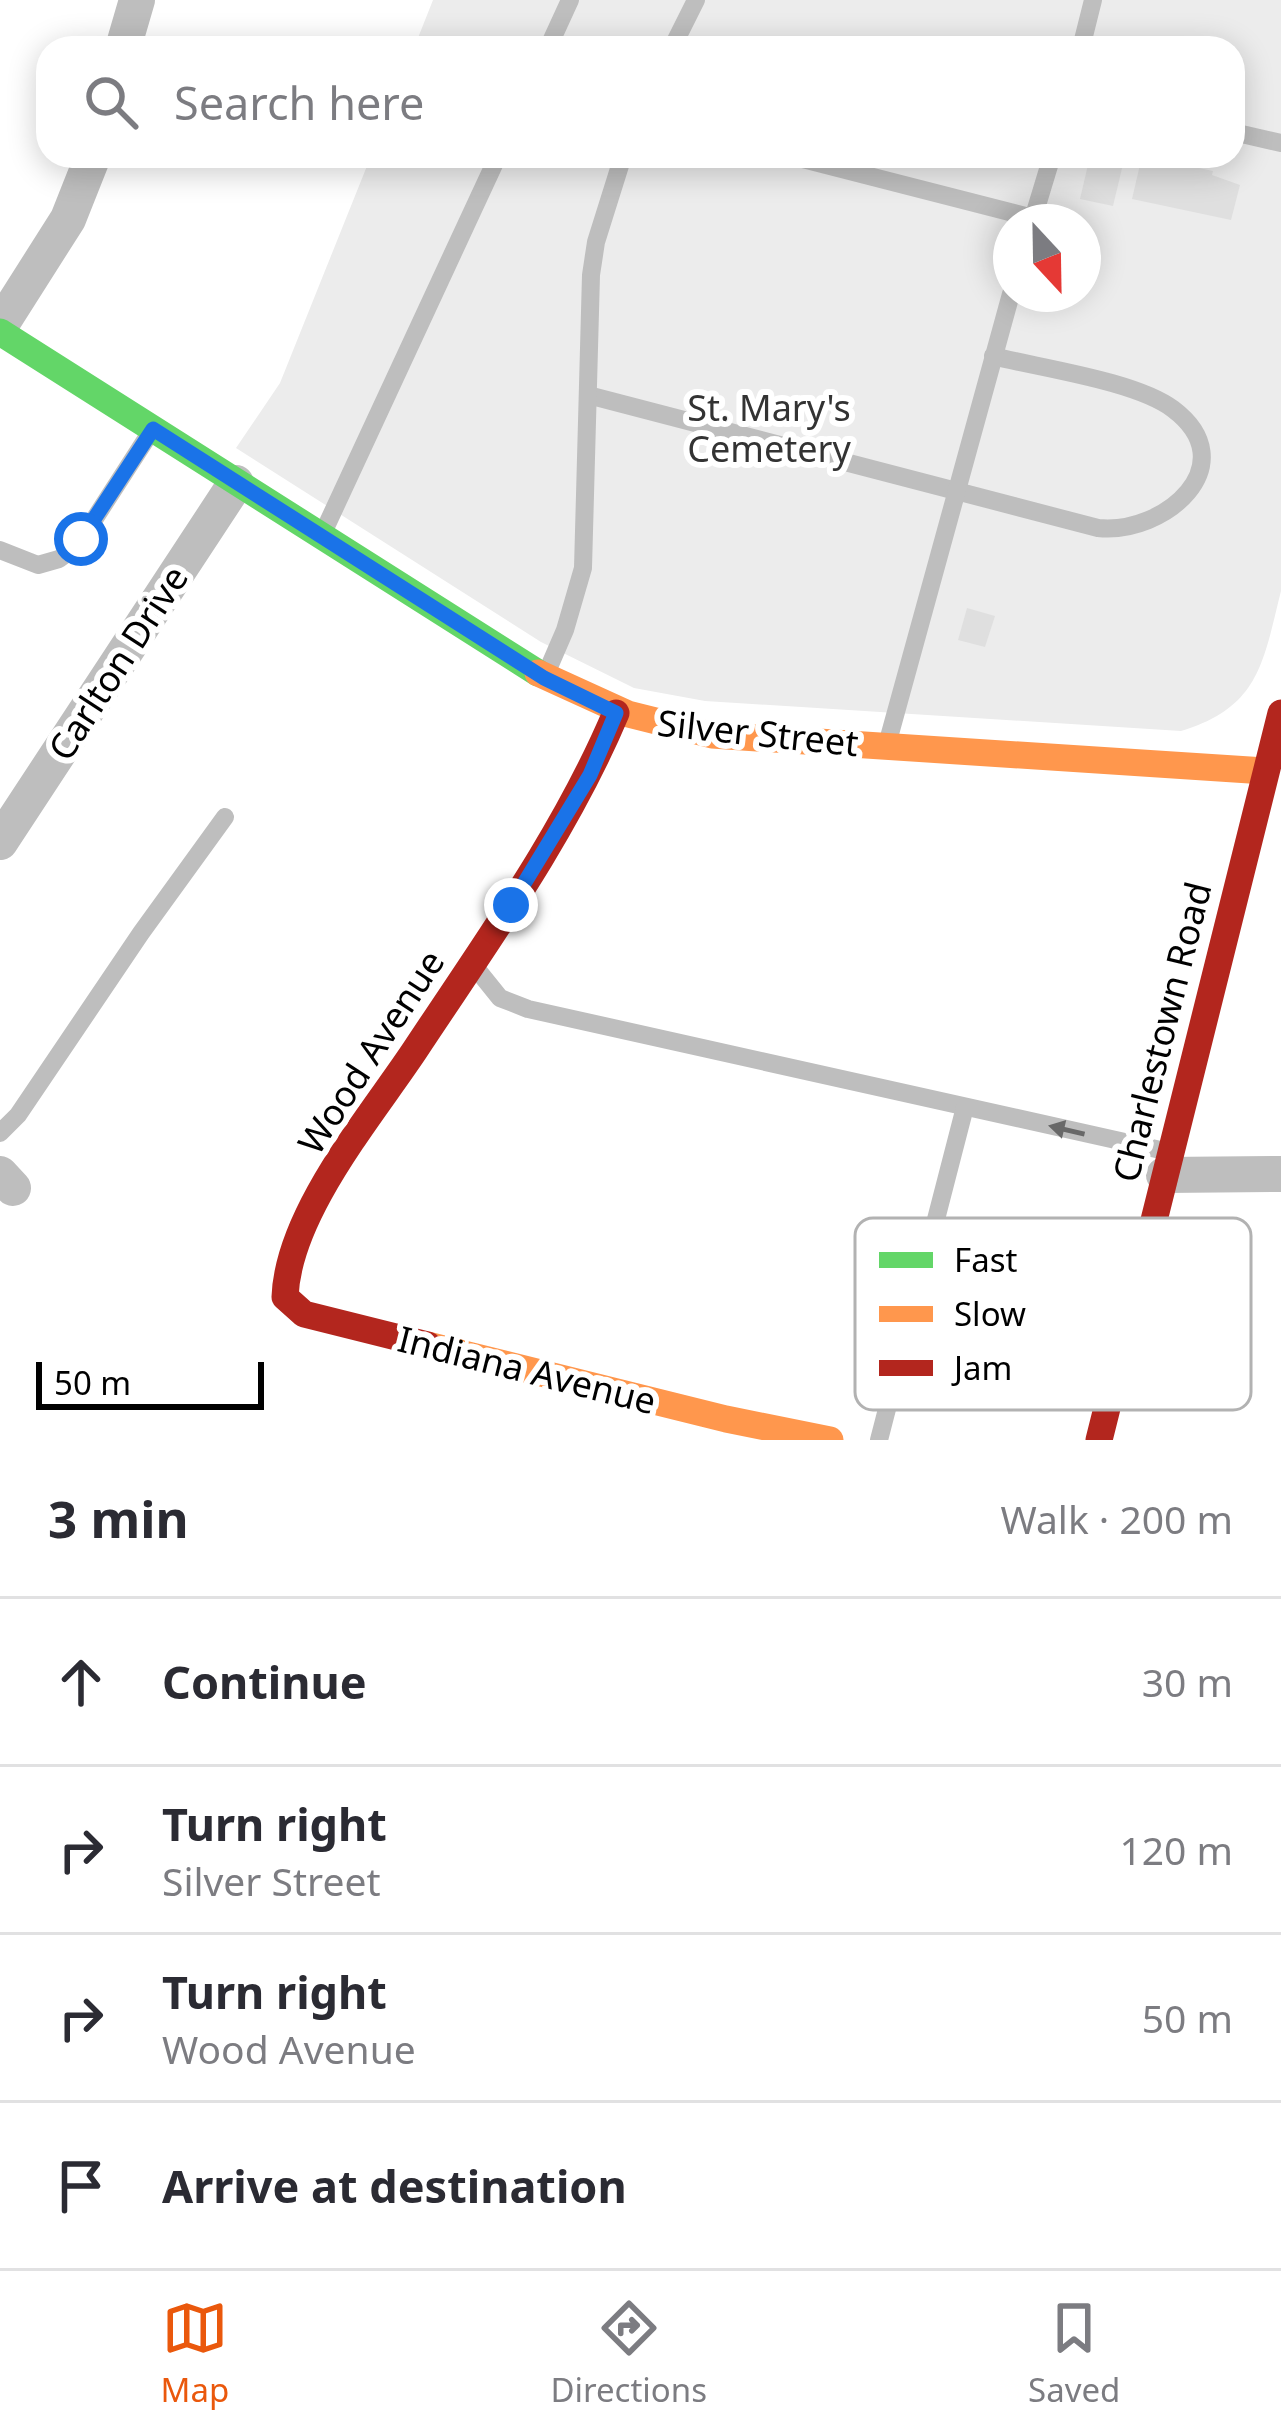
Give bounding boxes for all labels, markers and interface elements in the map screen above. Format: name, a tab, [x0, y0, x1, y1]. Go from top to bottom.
search box	[36, 36, 1245, 168]
icon: search	[78, 69, 144, 135]
text: Search here	[174, 72, 424, 133]
north arrow	[993, 204, 1101, 312]
park label: St. Mary's Cemetery	[687, 383, 851, 473]
route start	[54, 512, 108, 566]
street label: Carlton Drive	[36, 556, 199, 769]
street label: Silver Street	[655, 698, 861, 767]
street label: Charlestown Road	[1101, 877, 1222, 1187]
route end	[484, 878, 538, 932]
street label: Wood Avenue	[286, 940, 455, 1163]
one-way arrow	[1048, 1119, 1086, 1138]
legend	[855, 1218, 1251, 1410]
text: Fast	[954, 1237, 1017, 1282]
text: Slow	[954, 1291, 1026, 1336]
street label: Indiana Avenue	[393, 1314, 661, 1425]
text: Jam	[951, 1345, 1012, 1390]
scale bar	[36, 1356, 264, 1409]
text: 50 m	[54, 1360, 131, 1405]
text: 3 min	[48, 1483, 189, 1553]
text: Walk · 200 m	[1000, 1492, 1233, 1545]
icon: ahead	[48, 1649, 114, 1715]
text: Continue	[162, 1651, 367, 1712]
text: 30 m	[1142, 1655, 1233, 1708]
text: Turn right	[162, 1793, 387, 1854]
icon: right	[48, 1817, 114, 1883]
text: 120 m	[1119, 1823, 1233, 1876]
text: Silver Street	[162, 1854, 380, 1907]
text: Turn right	[162, 1961, 387, 2022]
icon: right	[48, 1985, 114, 2051]
text: 50 m	[1142, 1991, 1233, 2044]
text: Wood Avenue	[162, 2022, 416, 2075]
icon: arrive	[48, 2153, 114, 2219]
text: Arrive at destination	[162, 2155, 627, 2216]
tab: Map	[161, 2295, 229, 2412]
tab: Directions	[550, 2295, 707, 2412]
tab: Saved	[1028, 2295, 1120, 2412]

